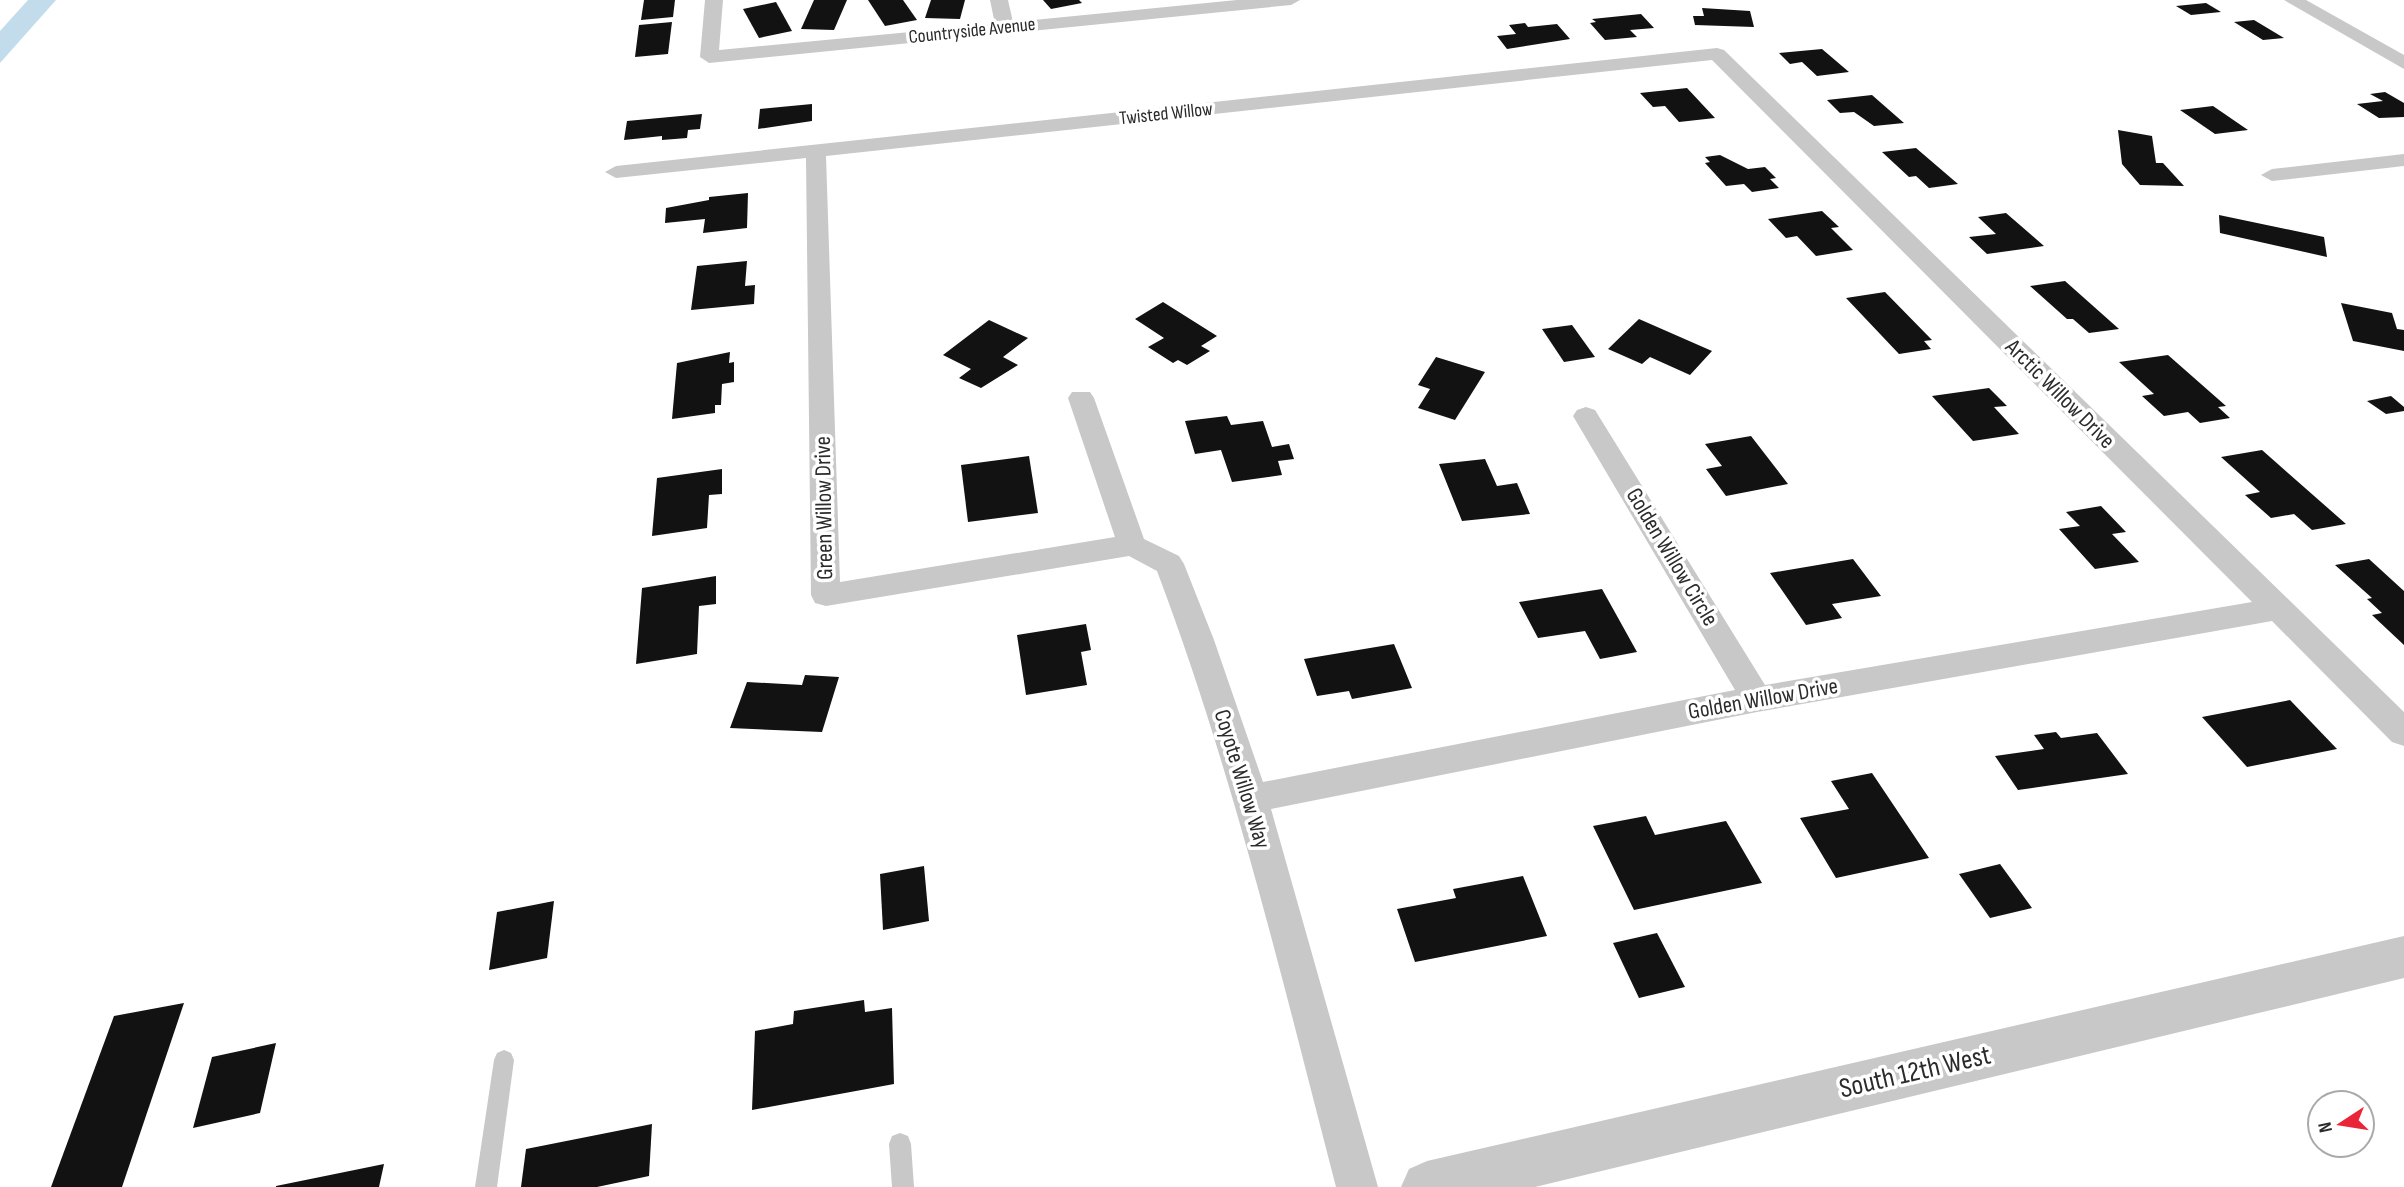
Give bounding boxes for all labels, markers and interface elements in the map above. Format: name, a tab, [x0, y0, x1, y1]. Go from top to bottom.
street label: Countryside Avenue	[908, 13, 1036, 49]
street label: Twisted Willow	[1118, 98, 1214, 130]
street label: Arctic Willow Drive	[1999, 333, 2121, 455]
street label: Green Willow Drive	[809, 436, 839, 580]
street label: Golden Willow Circle	[1620, 483, 1724, 631]
street label: Golden Willow Drive	[1686, 672, 1840, 726]
street label: Coyote Willow Way	[1208, 706, 1276, 852]
street label: South 12th West	[1836, 1039, 1994, 1105]
north arrow	[2306, 1089, 2376, 1159]
text: N	[2314, 1120, 2338, 1135]

